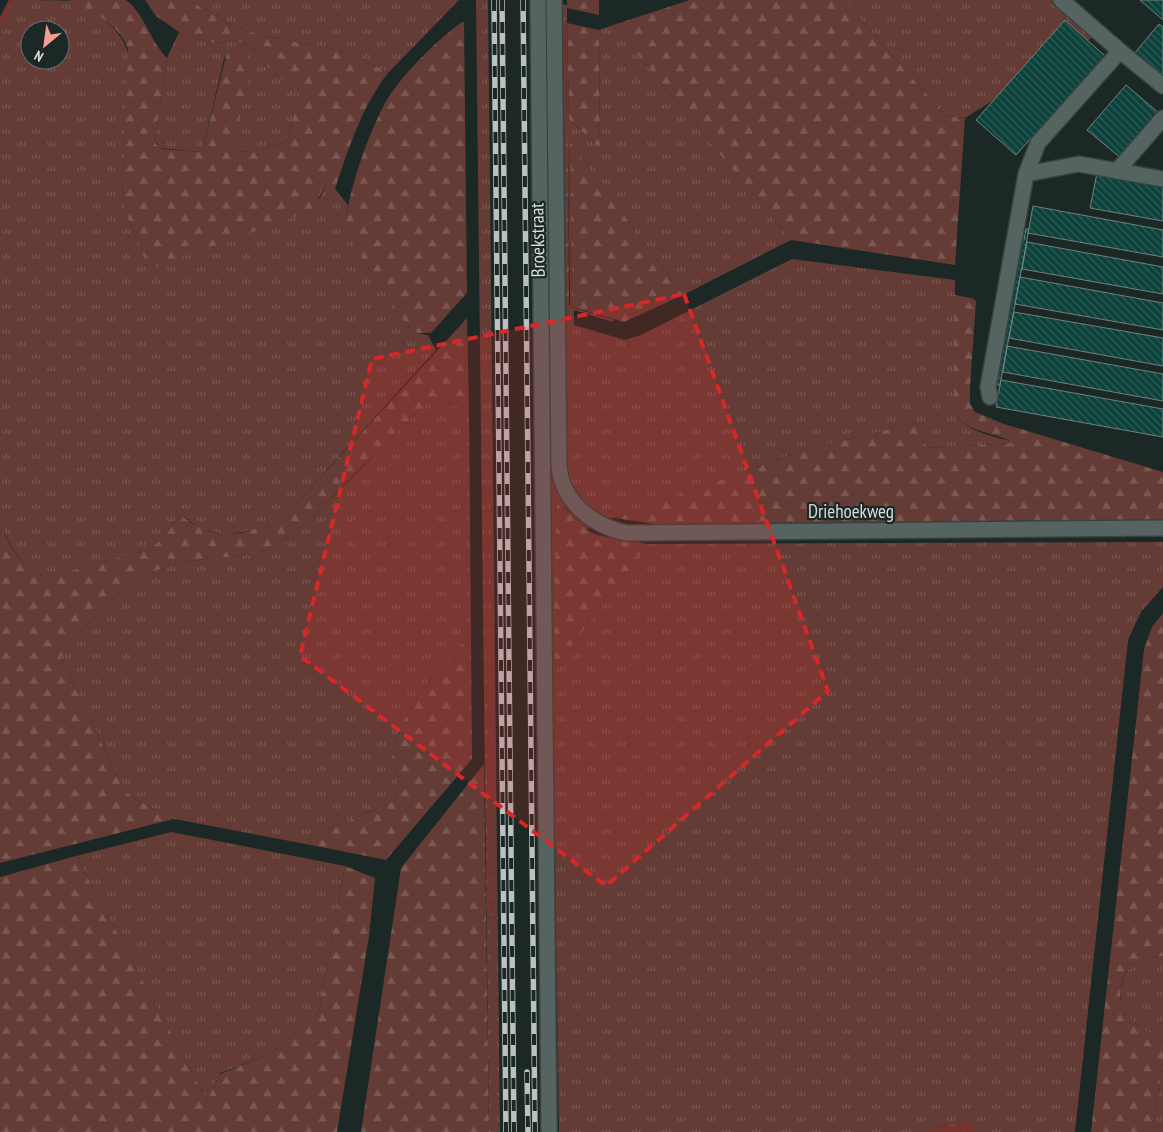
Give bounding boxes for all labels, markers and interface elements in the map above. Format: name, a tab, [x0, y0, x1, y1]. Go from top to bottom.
north arrow	[20, 20, 70, 70]
text: N	[31, 47, 46, 66]
street label: Broekstraat	[524, 202, 550, 278]
street label: Driehoekweg	[808, 499, 894, 523]

